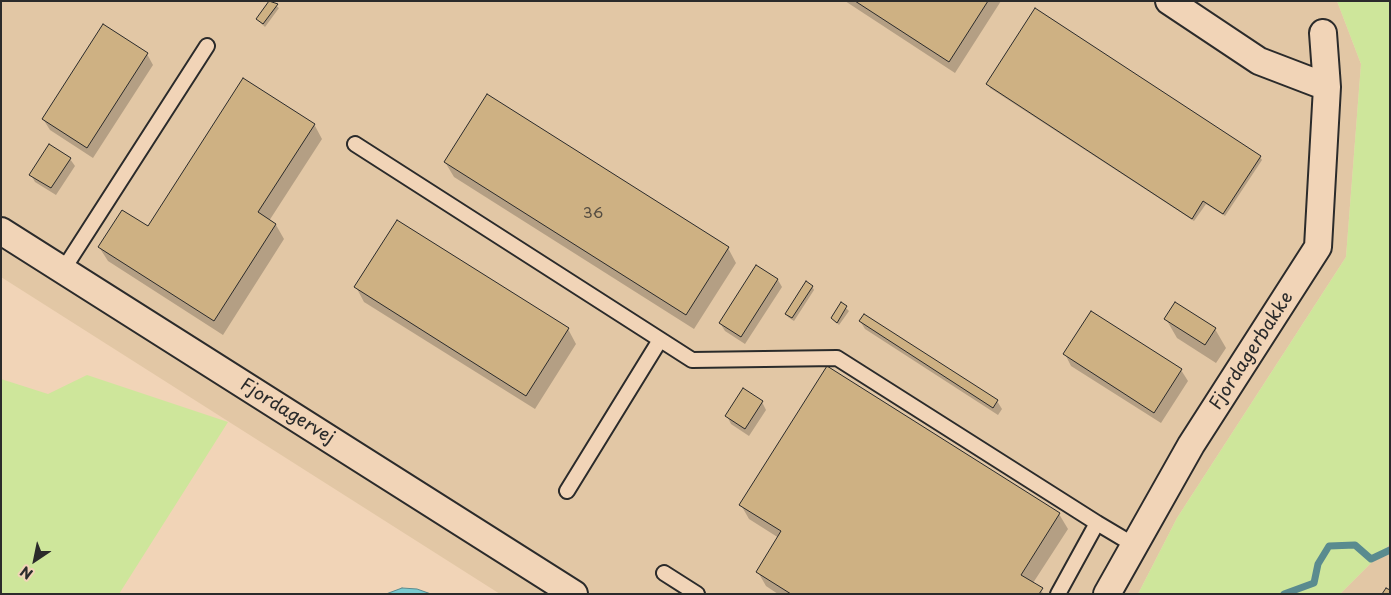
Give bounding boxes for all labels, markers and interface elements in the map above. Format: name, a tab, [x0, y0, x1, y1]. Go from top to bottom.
house number: 36	[583, 205, 603, 223]
street label: Fjordagerbakke	[1206, 288, 1298, 414]
street label: Fjordagervej	[236, 374, 338, 450]
north arrow	[10, 535, 60, 585]
text: N	[16, 561, 37, 585]

